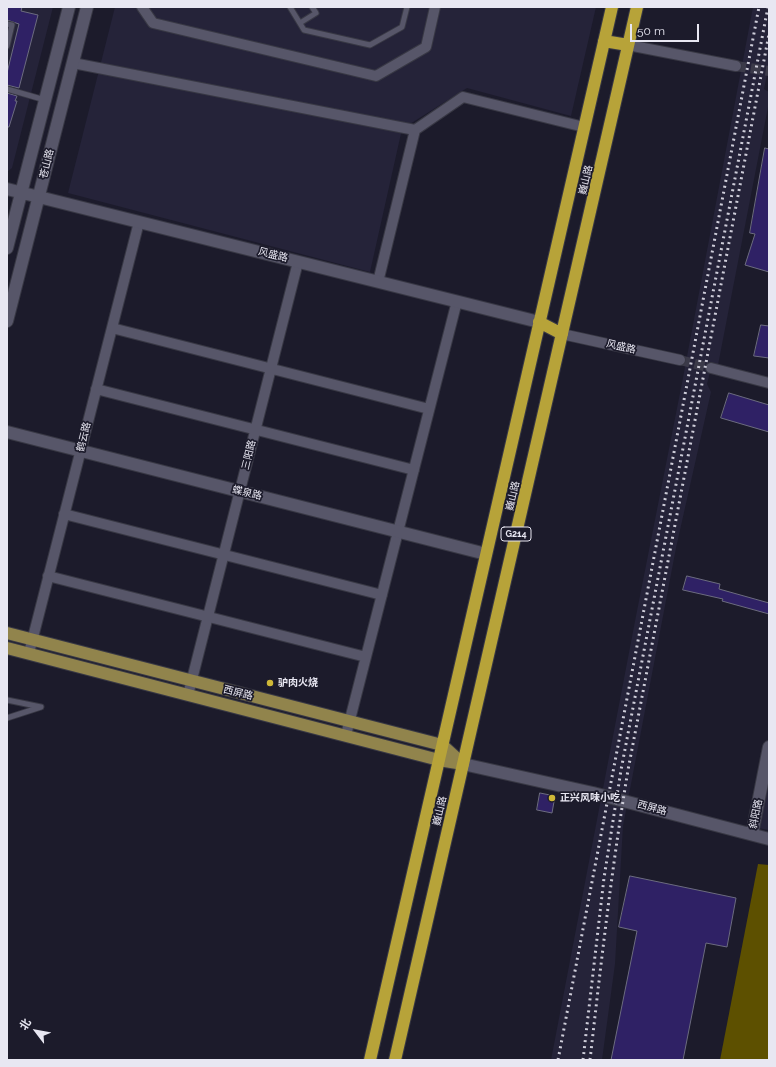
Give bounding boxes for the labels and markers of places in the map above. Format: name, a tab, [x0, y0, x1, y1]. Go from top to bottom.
place label: 驴肉火烧	[278, 677, 318, 689]
marker: 驴肉火烧	[265, 678, 275, 688]
place label: 正兴风味小吃	[560, 792, 620, 804]
marker: 正兴风味小吃	[547, 793, 557, 803]

